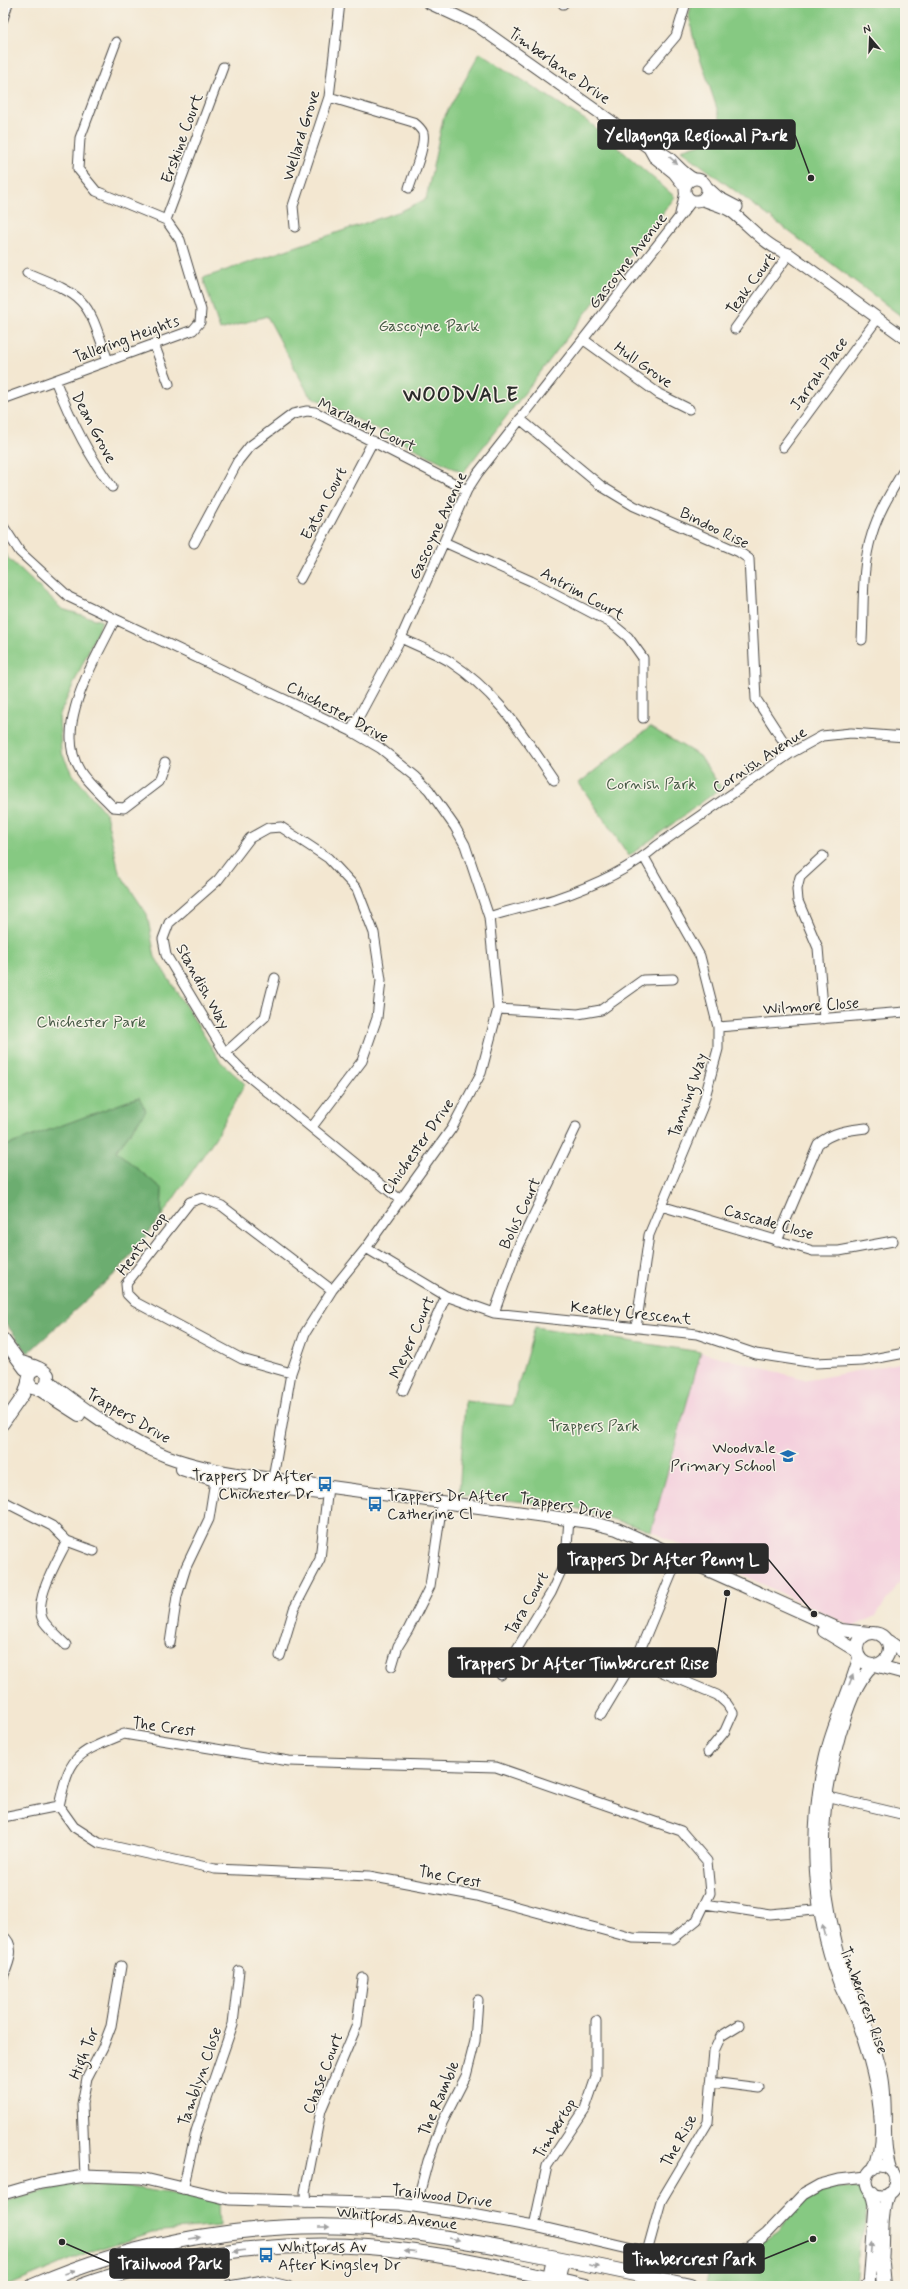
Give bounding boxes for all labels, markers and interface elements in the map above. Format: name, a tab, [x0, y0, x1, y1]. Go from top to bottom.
north arrow	[850, 18, 890, 58]
text: N	[861, 22, 873, 37]
street label: Timberlane Drive	[504, 23, 615, 109]
street label: Wellard Grove	[278, 87, 325, 184]
street label: Erskine Court	[156, 90, 209, 186]
callout: Yellagonga Regional Park	[598, 120, 795, 149]
text: Yellagonga Regional Park	[604, 125, 788, 150]
one-way arrow	[668, 156, 679, 165]
street label: Gascoyne Avenue	[584, 208, 672, 313]
street label: Teak Court	[722, 249, 781, 319]
street label: Tallering Heights	[70, 310, 183, 369]
park label: Gascoyne Park	[378, 316, 480, 337]
street label: Jarrah Place	[785, 333, 853, 415]
street label: Hull Grove	[610, 337, 677, 393]
district label: WOODVALE	[402, 382, 519, 409]
street label: Dean Grove	[66, 388, 121, 467]
street label: Marlandy Court	[314, 393, 419, 457]
street label: Eaton Court	[296, 463, 352, 544]
street label: Gascoyne Avenue	[404, 468, 473, 583]
street label: Bindoo Rise	[676, 502, 753, 554]
street label: Antrim Court	[537, 563, 628, 626]
street label: Chichester Drive	[282, 677, 392, 748]
street label: Cornish Avenue	[709, 722, 811, 799]
park label: Cornish Park	[606, 774, 696, 795]
street label: Standish Way	[170, 940, 235, 1033]
street label: Wilmore Close	[762, 993, 860, 1020]
park label: Chichester Park	[36, 1012, 146, 1033]
street label: Tanning Way	[664, 1050, 714, 1141]
street label: Chichester Drive	[377, 1095, 459, 1199]
street label: Bolus Court	[495, 1174, 546, 1253]
street label: Cascade Close	[721, 1200, 816, 1245]
street label: Henty Loop	[112, 1208, 172, 1280]
street label: Meyer Court	[385, 1293, 440, 1382]
street label: Keatley Crescent	[569, 1297, 693, 1330]
street label: Trappers Drive	[82, 1384, 174, 1449]
park label: Trappers Park	[548, 1416, 640, 1437]
place label: Woodvale Primary School	[670, 1438, 776, 1477]
school or university icon: Woodvale Primary School	[779, 1447, 797, 1465]
place label: Trappers Dr After Chichester Dr	[192, 1466, 314, 1505]
bus stop icon: Trappers Dr After Chichester Dr	[316, 1475, 334, 1493]
place label: Trappers Dr After Catherine Cl	[387, 1486, 508, 1525]
street label: Trappers Drive	[517, 1488, 614, 1525]
bus stop icon: Trappers Dr After Catherine Cl	[366, 1495, 384, 1513]
callout: Trappers Dr After Penny L	[558, 1544, 768, 1573]
text: Trappers Dr After Penny L	[567, 1549, 760, 1571]
street label: Tara Court	[501, 1568, 554, 1639]
callout: Trappers Dr After Timbercrest Rise	[449, 1648, 716, 1677]
text: Trappers Dr After Timbercrest Rise	[457, 1653, 710, 1675]
one-way arrow	[849, 1673, 855, 1685]
street label: The Crest	[131, 1713, 197, 1742]
street label: The Crest	[416, 1861, 483, 1894]
one-way arrow	[821, 1924, 827, 1936]
street label: Timbercrest Rise	[834, 1944, 893, 2057]
street label: High Tor	[64, 2024, 105, 2083]
street label: Tamblyn Close	[174, 2024, 227, 2129]
street label: Chase Court	[298, 2030, 349, 2117]
street label: The Ramble	[414, 2057, 465, 2140]
street label: Timbertop	[529, 2095, 582, 2163]
street label: The Rise	[656, 2110, 703, 2171]
street label: Trailwood Drive	[390, 2180, 493, 2213]
street label: Whitfords Avenue	[335, 2202, 459, 2237]
one-way arrow	[318, 2224, 331, 2230]
one-way arrow	[189, 2235, 201, 2241]
one-way arrow	[448, 2236, 460, 2242]
place label: Whitfords Av After Kingsley Dr	[278, 2237, 401, 2277]
one-way arrow	[869, 2241, 876, 2253]
callout: Timbercrest Park	[624, 2244, 764, 2273]
bus stop icon: Whitfords Av After Kingsley Dr	[257, 2246, 275, 2264]
one-way arrow	[232, 2248, 245, 2254]
callout: Trailwood Park	[110, 2249, 229, 2278]
one-way arrow	[404, 2249, 416, 2255]
text: Timbercrest Park	[632, 2249, 757, 2271]
text: Trailwood Park	[117, 2253, 223, 2275]
one-way arrow	[588, 2264, 601, 2270]
one-way arrow	[64, 2268, 76, 2274]

